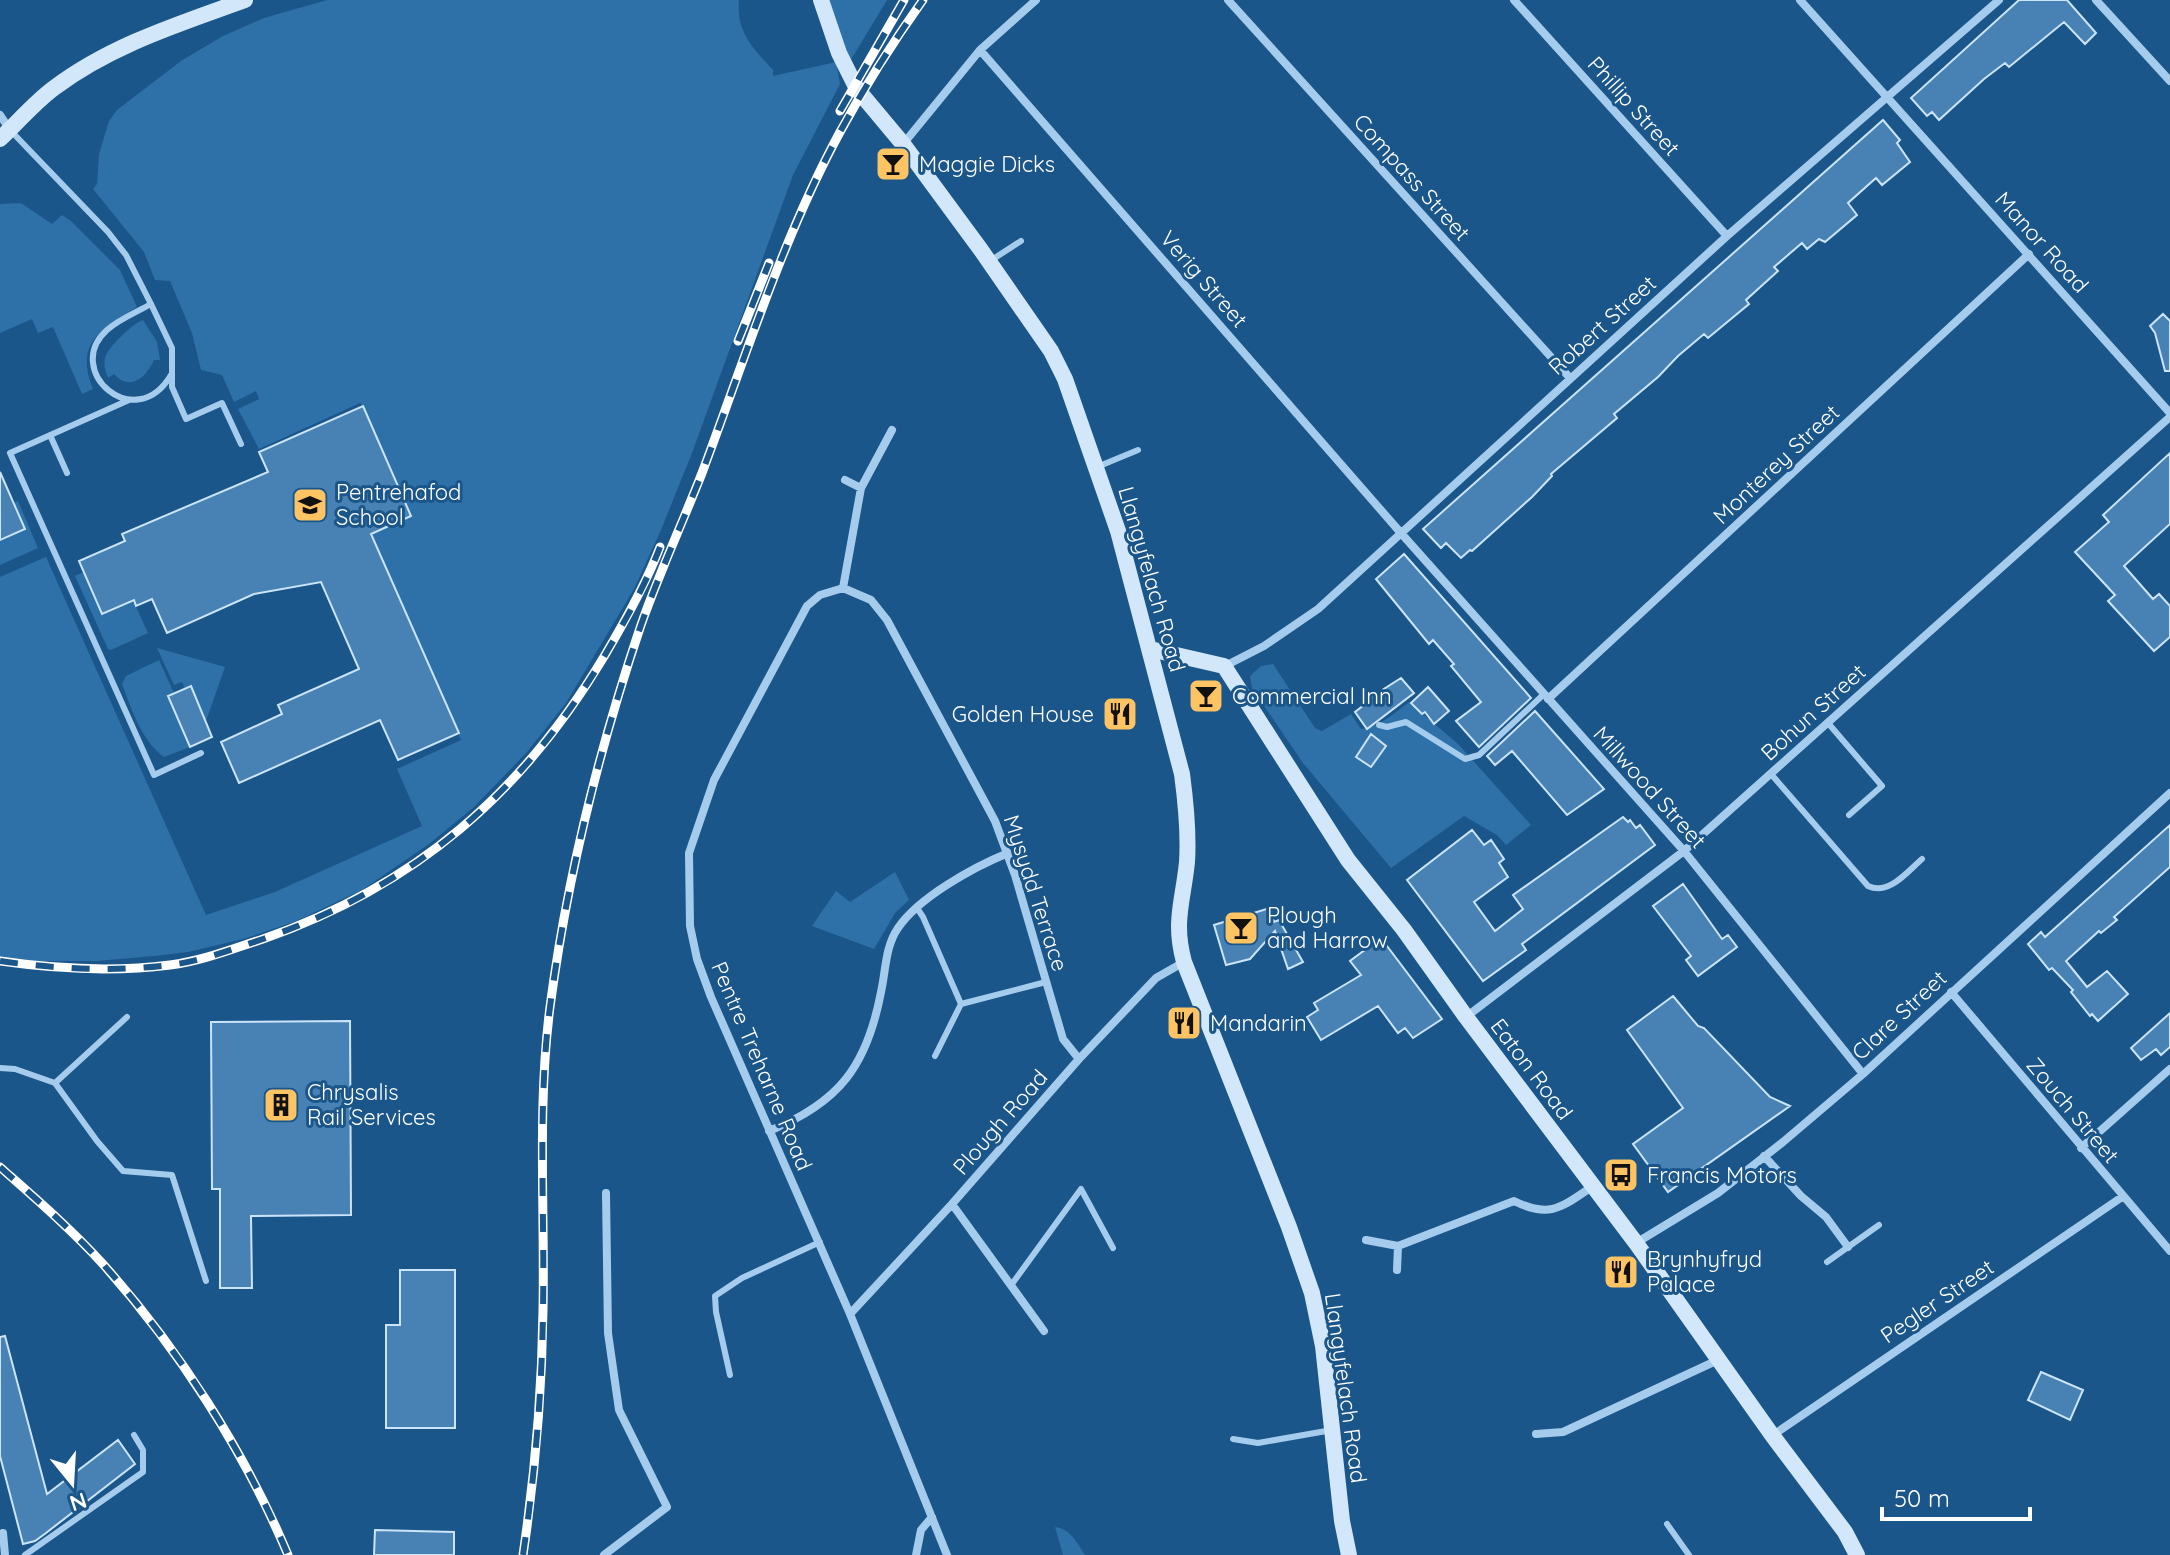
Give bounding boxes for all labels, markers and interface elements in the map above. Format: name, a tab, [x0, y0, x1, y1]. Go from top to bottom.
street label: Phillip Street	[1582, 50, 1686, 162]
street label: Compass Street	[1348, 108, 1476, 246]
bar icon: Maggie Dicks	[874, 145, 912, 183]
place label: Maggie Dicks	[919, 150, 1055, 178]
street label: Manor Road	[1989, 186, 2095, 298]
street label: Verig Street	[1154, 225, 1254, 333]
street label: Robert Street	[1542, 269, 1662, 381]
street label: Monterey Street	[1707, 398, 1845, 530]
place label: Pentrehafod School	[336, 478, 461, 531]
street label: Llangyfelach Road	[1112, 483, 1192, 675]
school or university icon: Pentrehafod School	[291, 486, 329, 524]
street label: Bohun Street	[1755, 658, 1871, 766]
bar icon: Commercial Inn	[1187, 677, 1225, 715]
place label: Commercial Inn	[1232, 682, 1392, 710]
restaurant icon: Golden House	[1101, 695, 1139, 733]
place label: Golden House	[952, 700, 1094, 728]
street label: Millwood Street	[1588, 720, 1712, 854]
street label: Mysydd Terrace	[998, 811, 1074, 975]
place label: Plough and Harrow	[1267, 901, 1388, 954]
bar icon: Plough and Harrow	[1222, 909, 1260, 947]
street label: Pentre Treharne Road	[705, 957, 819, 1175]
street label: Clare Street	[1846, 964, 1952, 1066]
restaurant icon: Mandarin	[1165, 1004, 1203, 1042]
place label: Mandarin	[1210, 1009, 1307, 1037]
street label: Eaton Road	[1485, 1013, 1579, 1125]
street label: Zouch Street	[2021, 1051, 2125, 1169]
street label: Plough Road	[947, 1064, 1053, 1180]
place label: Chrysalis Rail Services	[307, 1078, 436, 1131]
building icon: Chrysalis Rail Services	[262, 1086, 300, 1124]
bus stop icon: Francis Motors	[1602, 1156, 1640, 1194]
place label: Francis Motors	[1647, 1161, 1797, 1189]
place label: Brynhyfryd Palace	[1647, 1245, 1762, 1298]
restaurant icon: Brynhyfryd Palace	[1602, 1253, 1640, 1291]
street label: Pegler Street	[1875, 1253, 1999, 1349]
street label: Llangyfelach Road	[1319, 1291, 1373, 1485]
north arrow	[32, 1443, 112, 1523]
scale bar	[1882, 1471, 2030, 1521]
text: 50 m	[1894, 1483, 1950, 1513]
text: N	[66, 1486, 90, 1518]

